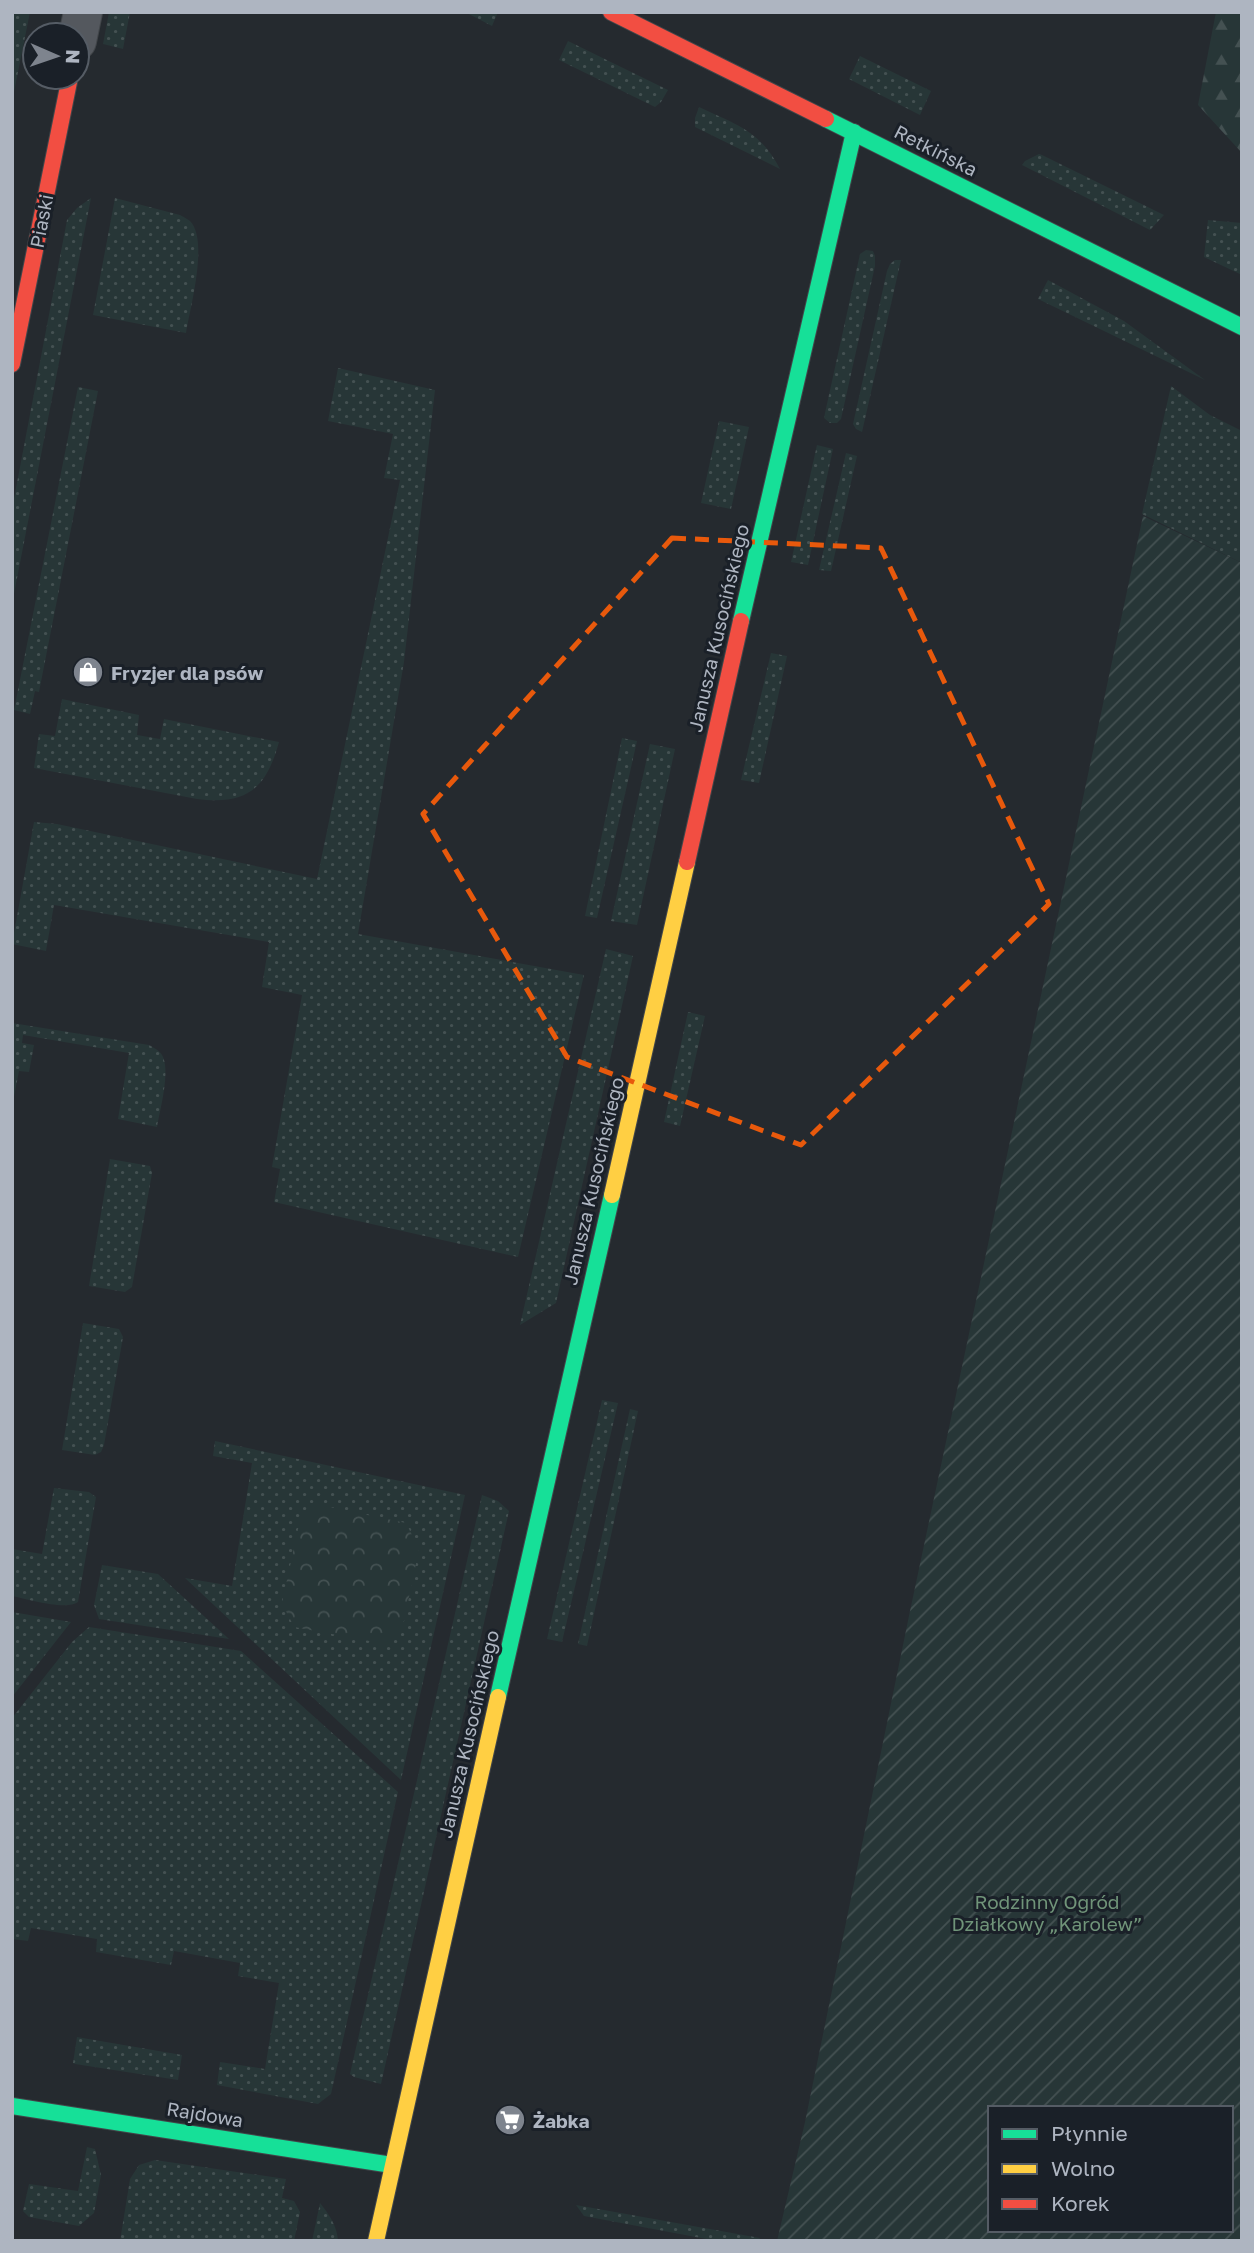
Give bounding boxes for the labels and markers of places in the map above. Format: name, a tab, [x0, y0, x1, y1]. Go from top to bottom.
shop icon: Fryzjer dla psów	[71, 655, 105, 689]
place label: Fryzjer dla psów	[111, 661, 263, 684]
supermarket icon: Żabka	[493, 2103, 527, 2137]
place label: Żabka	[533, 2109, 590, 2132]

